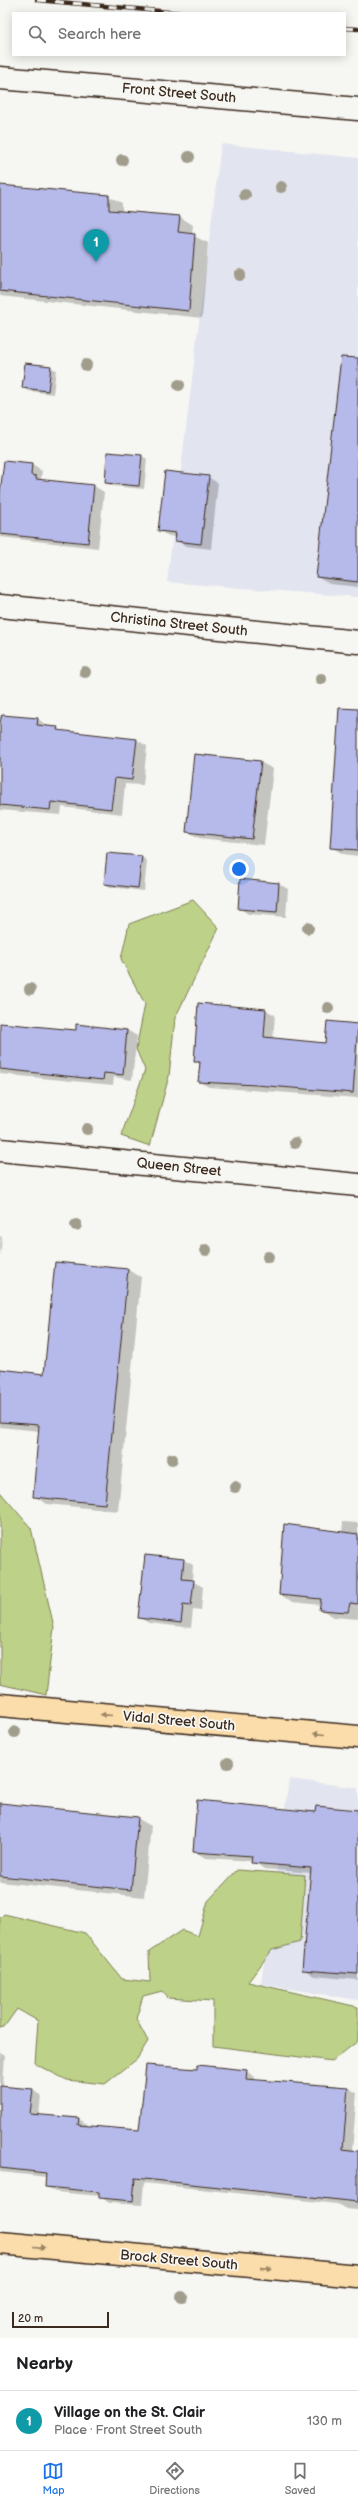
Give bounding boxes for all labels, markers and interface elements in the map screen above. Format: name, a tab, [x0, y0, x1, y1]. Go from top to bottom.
search box	[12, 12, 346, 56]
icon: search	[26, 23, 48, 45]
text: Search here	[58, 25, 141, 44]
street label: Front Street South	[121, 80, 237, 106]
pin: 1	[83, 229, 109, 262]
street label: Christina Street South	[110, 608, 249, 640]
your location	[229, 859, 249, 879]
street label: Queen Street	[136, 1154, 223, 1180]
street label: Vidal Street South	[122, 1708, 236, 1734]
one-way arrow	[100, 1711, 112, 1718]
one-way arrow	[313, 1730, 325, 1737]
one-way arrow	[33, 2243, 45, 2250]
street label: Brock Street South	[119, 2246, 239, 2274]
one-way arrow	[260, 2264, 272, 2271]
scale bar	[12, 2310, 109, 2329]
text: 20 m	[18, 2312, 43, 2325]
text: Nearby	[16, 2354, 73, 2374]
text: Village on the St. Clair	[54, 2403, 205, 2422]
text: 1	[26, 2413, 32, 2429]
text: 130 m	[307, 2413, 342, 2429]
text: Place · Front Street South	[54, 2422, 202, 2438]
tab: Map	[42, 2460, 65, 2497]
tab: Directions	[149, 2460, 200, 2497]
tab: Saved	[285, 2460, 316, 2497]

